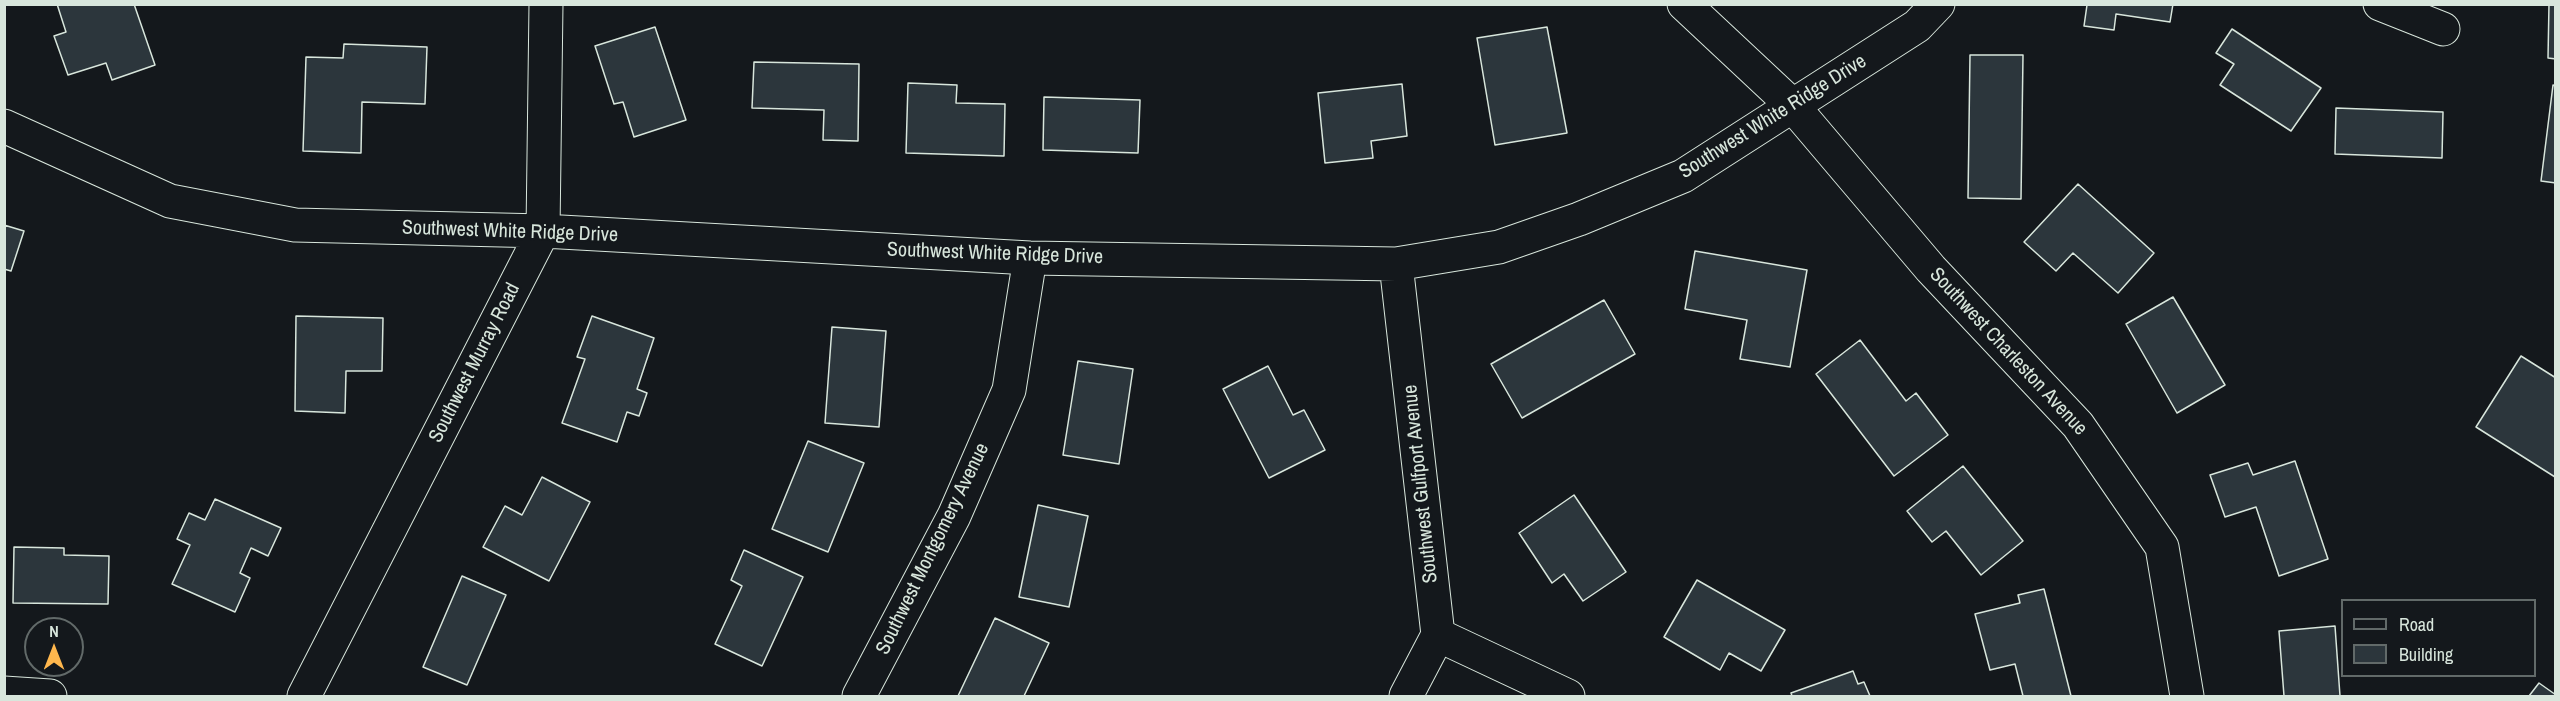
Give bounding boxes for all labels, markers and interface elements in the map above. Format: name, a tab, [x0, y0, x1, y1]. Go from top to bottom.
street label: Southwest White Ridge Drive	[1675, 50, 1871, 184]
street label: Southwest White Ridge Drive	[402, 216, 618, 248]
street label: Southwest White Ridge Drive	[887, 238, 1103, 270]
street label: Southwest Charleston Avenue	[1924, 263, 2092, 441]
street label: Southwest Murray Road	[424, 279, 526, 447]
street label: Southwest Gulfport Avenue	[1399, 384, 1443, 584]
street label: Southwest Montgomery Avenue	[871, 439, 995, 659]
legend	[2341, 599, 2536, 677]
text: Road	[2399, 612, 2434, 637]
north arrow	[24, 617, 84, 677]
text: N	[49, 620, 59, 642]
text: Building	[2399, 642, 2453, 667]

